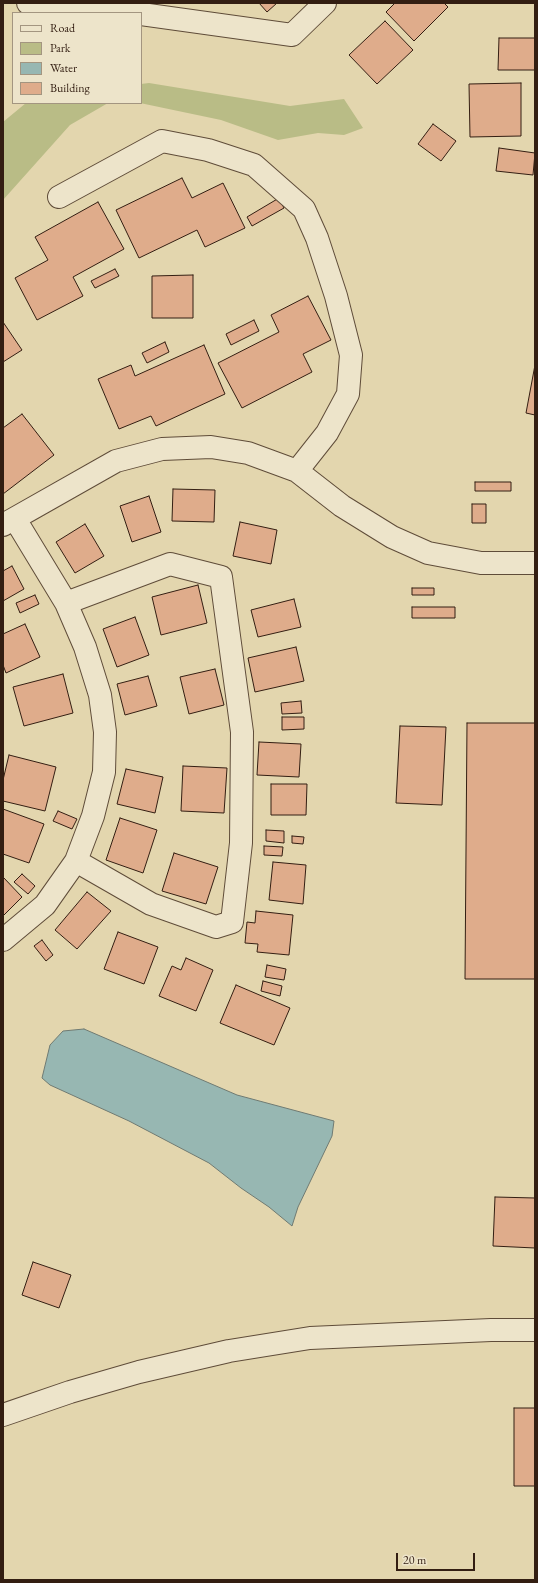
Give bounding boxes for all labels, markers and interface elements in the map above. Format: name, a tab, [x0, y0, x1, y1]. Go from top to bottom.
legend	[12, 12, 142, 104]
text: Road	[50, 20, 75, 36]
text: Park	[50, 40, 70, 56]
text: Water	[50, 60, 77, 76]
text: Building	[50, 80, 90, 96]
scale bar	[398, 1545, 477, 1571]
text: 20 m	[403, 1552, 426, 1568]

